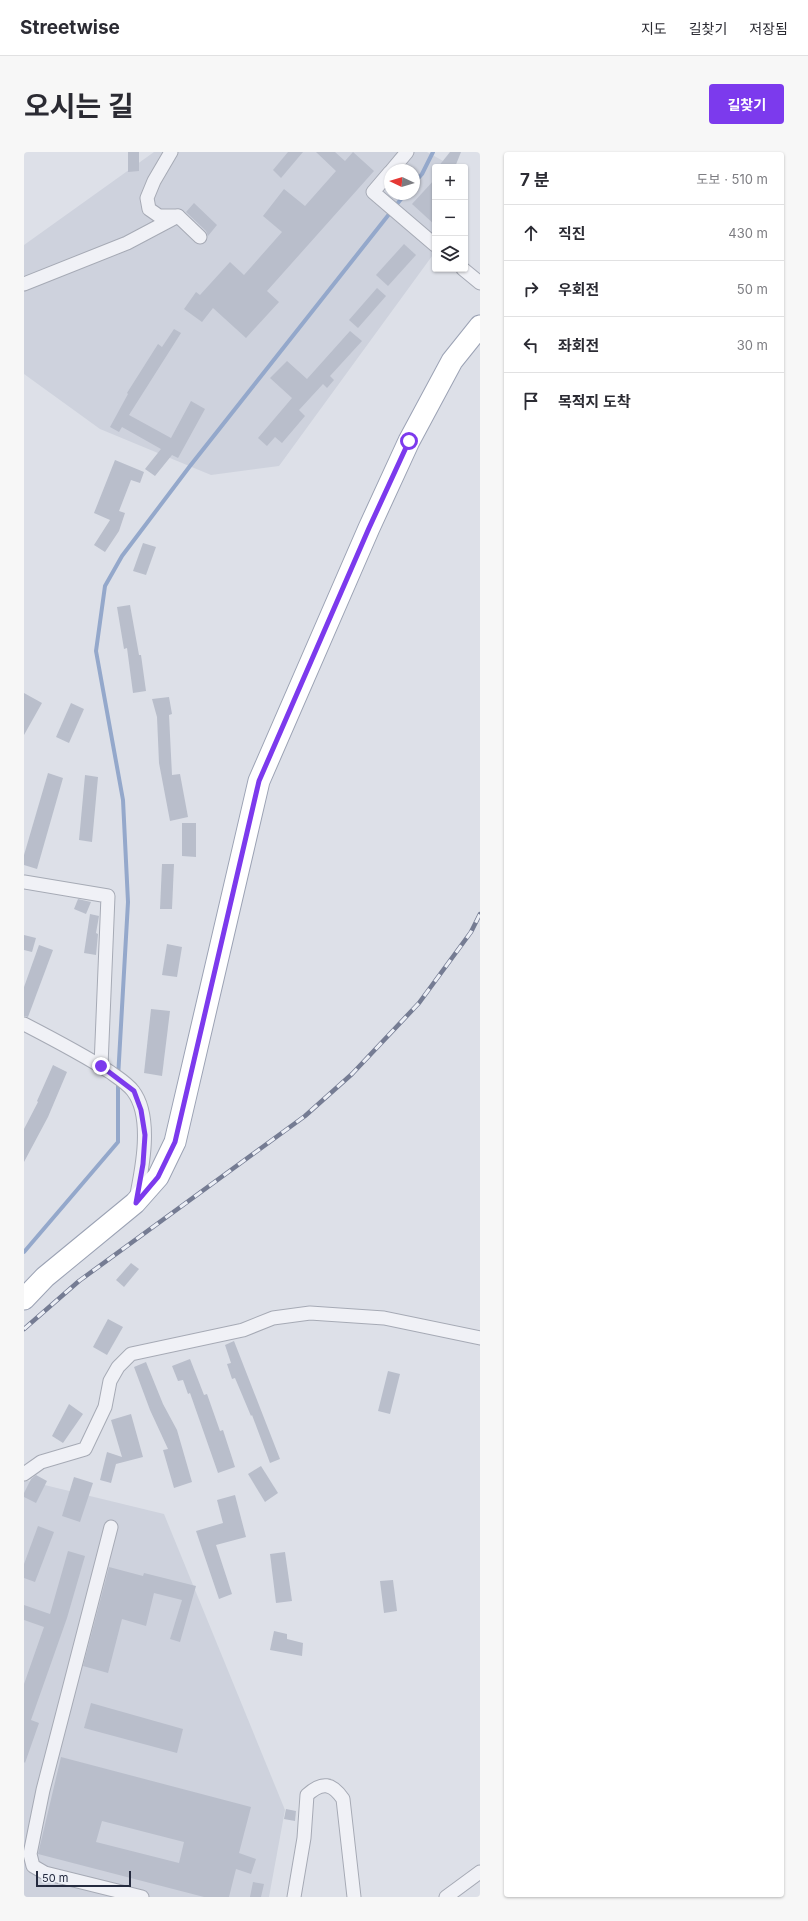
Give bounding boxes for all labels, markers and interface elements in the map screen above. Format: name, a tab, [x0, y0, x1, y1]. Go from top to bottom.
text: Streetwise	[20, 16, 120, 39]
text: 지도	[641, 20, 667, 37]
text: 길찾기	[689, 20, 727, 37]
text: 저장됨	[749, 20, 788, 37]
button: 길찾기	[709, 84, 784, 124]
text: 오시는 길	[24, 89, 134, 123]
north arrow	[384, 164, 420, 200]
map controls	[432, 164, 468, 272]
button: +	[432, 164, 468, 200]
text: 7 분	[520, 170, 550, 190]
text: 도보 · 510 m	[697, 171, 768, 187]
button: −	[432, 200, 468, 236]
icon: ahead	[520, 222, 542, 244]
text: 직진	[558, 224, 586, 243]
text: 430 m	[728, 225, 768, 241]
button: layers	[432, 236, 468, 272]
icon: right	[520, 278, 542, 300]
text: 우회전	[558, 280, 599, 299]
text: 50 m	[737, 281, 768, 297]
icon: left	[520, 334, 542, 356]
text: 좌회전	[558, 336, 599, 355]
text: 30 m	[737, 337, 768, 353]
icon: arrive	[520, 390, 542, 412]
text: 목적지 도착	[558, 392, 631, 411]
route start	[400, 432, 418, 450]
route end	[92, 1057, 110, 1075]
scale bar	[36, 1869, 131, 1888]
text: 50 m	[42, 1871, 68, 1885]

